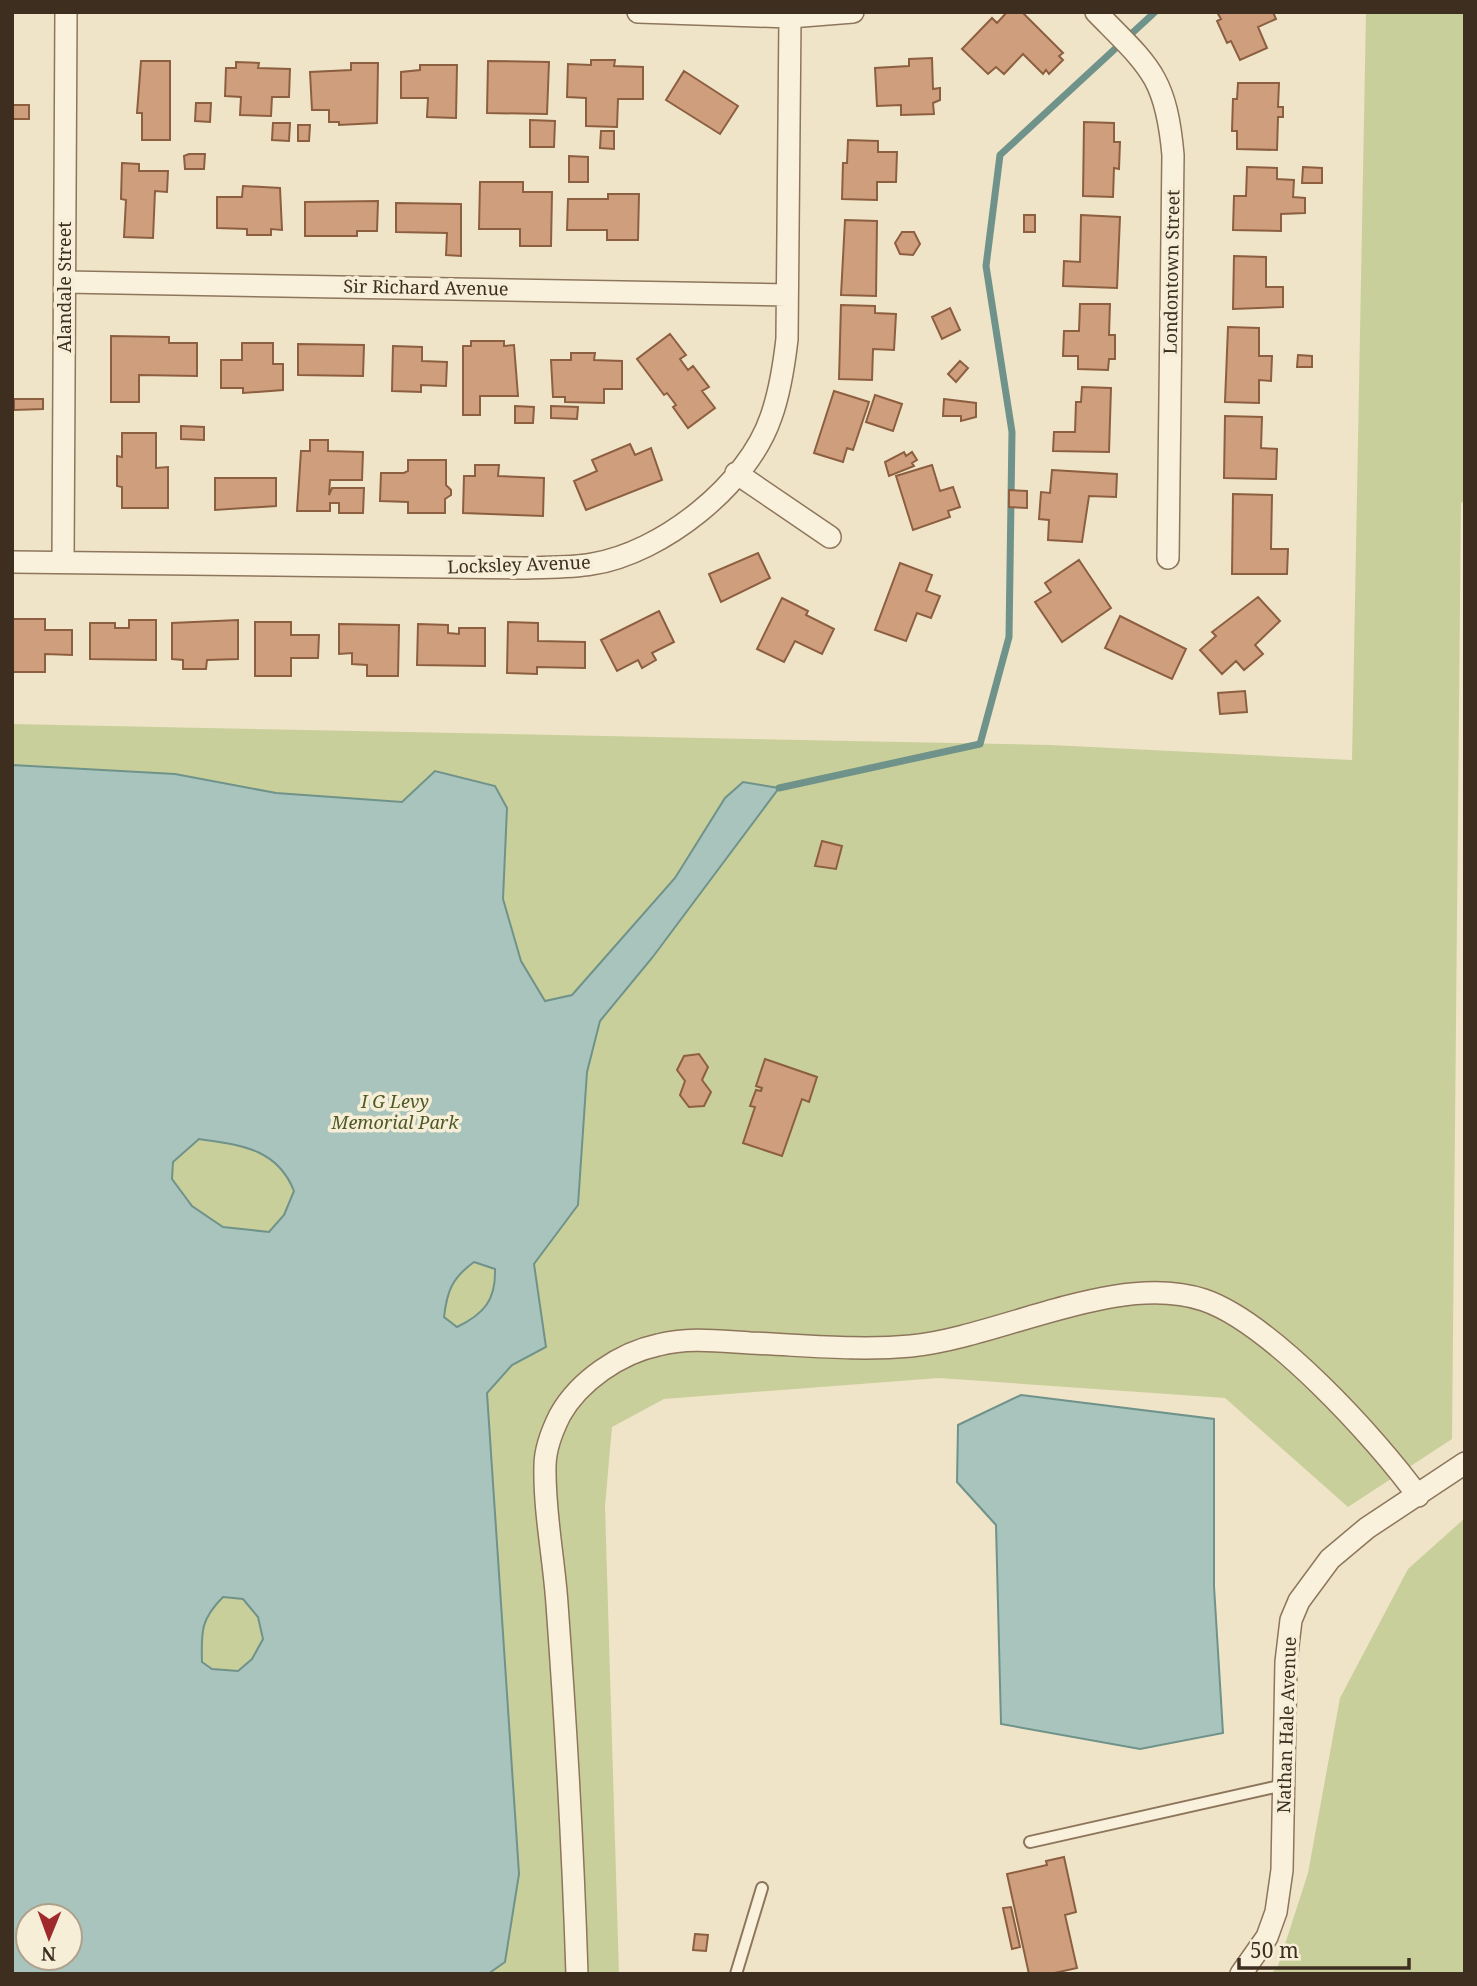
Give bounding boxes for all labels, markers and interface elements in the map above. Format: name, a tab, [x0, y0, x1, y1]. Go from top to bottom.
street label: Londontown Street	[1158, 189, 1184, 355]
street label: Alandale Street	[52, 221, 76, 353]
street label: Sir Richard Avenue	[343, 274, 509, 300]
street label: Locksley Avenue	[447, 550, 591, 578]
park label: I G Levy Memorial Park	[331, 1089, 459, 1134]
street label: Nathan Hale Avenue	[1271, 1636, 1301, 1814]
north arrow	[14, 1902, 84, 1972]
scale bar	[1239, 1926, 1409, 1970]
text: 50 m	[1250, 1936, 1299, 1964]
text: N	[41, 1941, 56, 1967]

